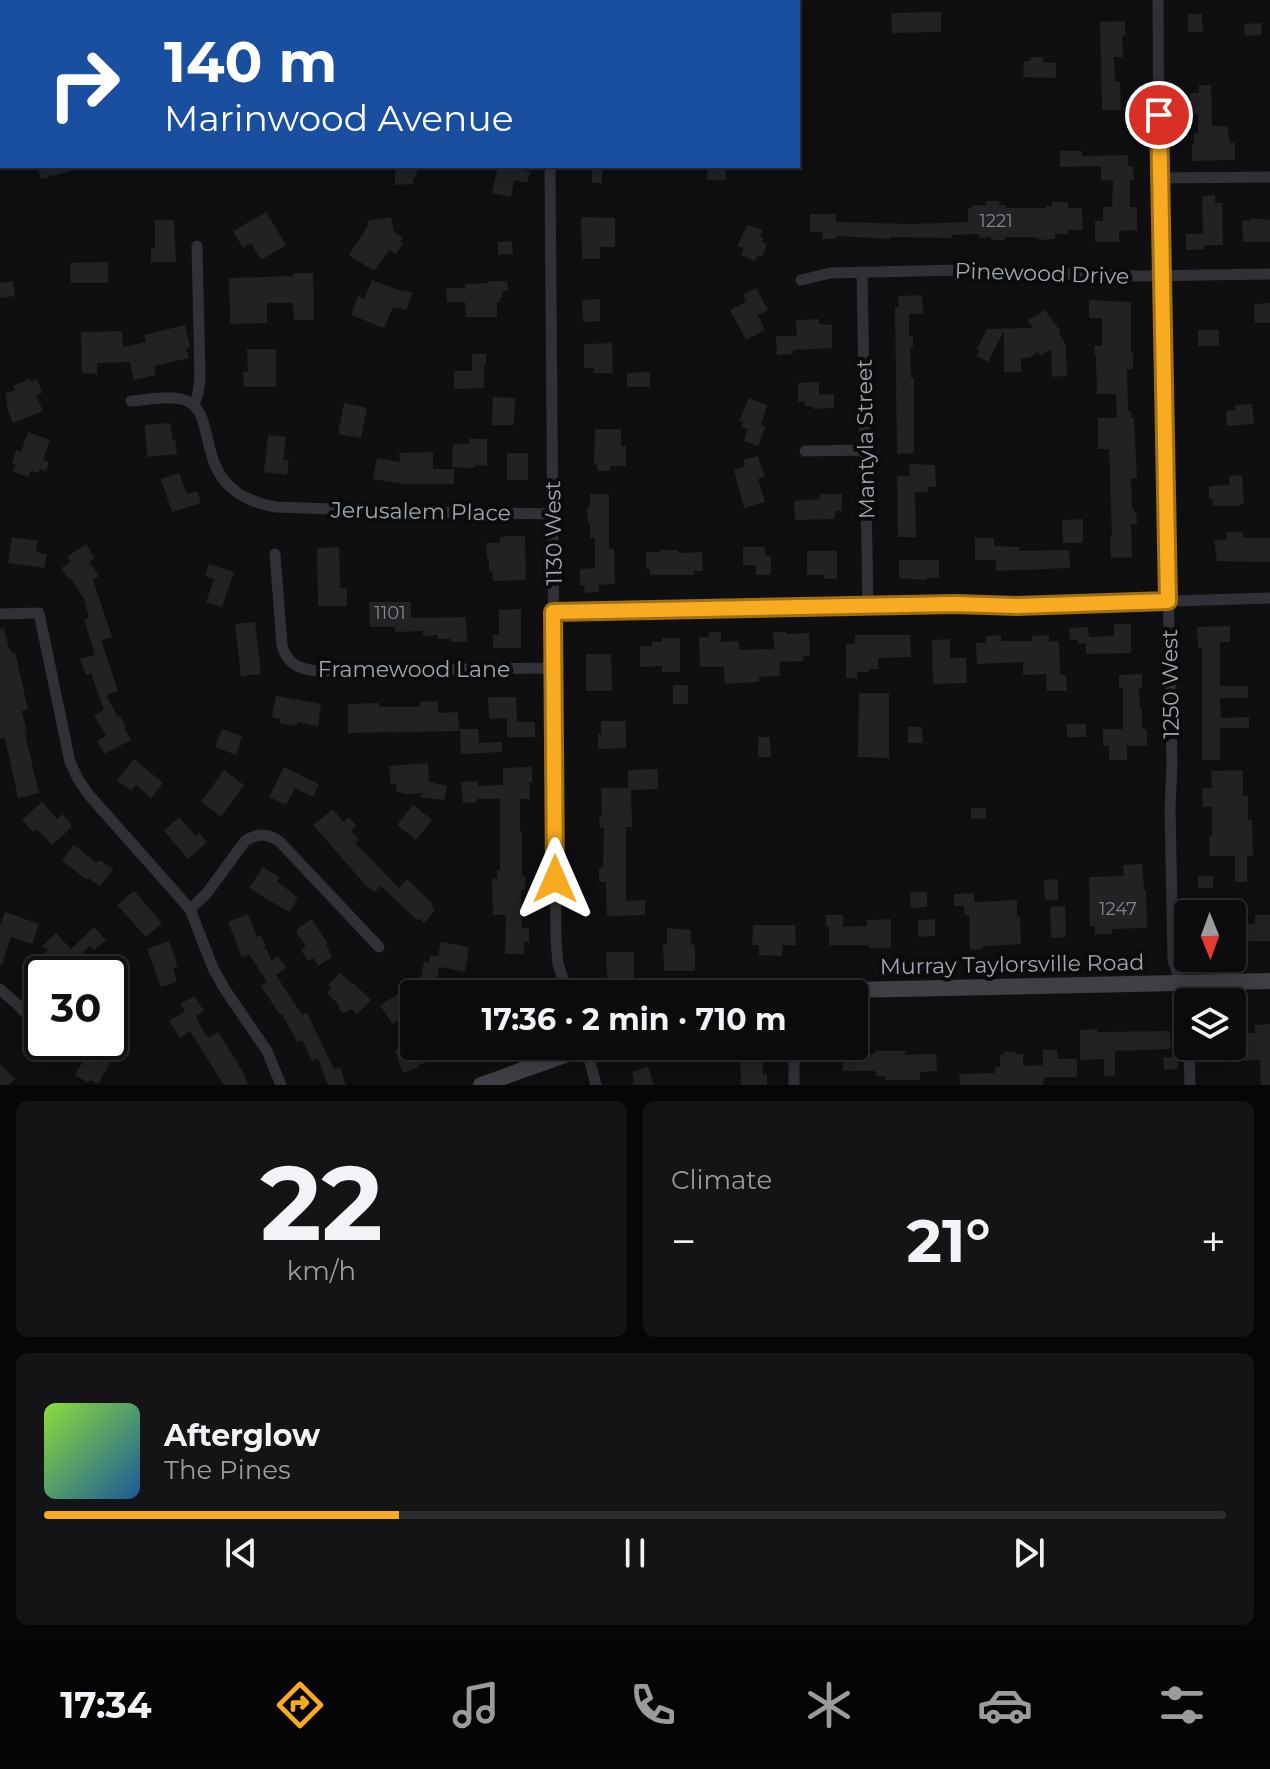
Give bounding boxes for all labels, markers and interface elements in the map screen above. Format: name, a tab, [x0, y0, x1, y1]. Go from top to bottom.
text: 140 m	[164, 28, 337, 96]
icon: right	[32, 32, 136, 136]
pin	[1125, 81, 1193, 149]
icon: arrive	[1137, 93, 1181, 137]
text: Marinwood Avenue	[164, 96, 513, 140]
house number: 1221	[979, 210, 1013, 232]
street label: Pinewood Drive	[954, 257, 1130, 290]
street label: Mantyla Street	[851, 359, 880, 519]
street label: 1130 West	[539, 480, 568, 586]
street label: Jerusalem Place	[330, 496, 511, 527]
house number: 1101	[374, 602, 406, 624]
street label: 1250 West	[1156, 629, 1185, 739]
street label: Framewood Lane	[318, 656, 510, 683]
position arrow	[513, 837, 597, 921]
house number: 1247	[1099, 898, 1137, 920]
north arrow	[1174, 900, 1246, 972]
map controls	[1174, 900, 1246, 1060]
street label: Murray Taylorsville Road	[880, 949, 1144, 980]
speed limit sign: 30	[24, 956, 128, 1060]
button: layers	[1174, 988, 1246, 1060]
text: 17:36 · 2 min · 710 m	[482, 1001, 786, 1038]
text: 22	[260, 1139, 383, 1266]
text: Climate	[671, 1164, 772, 1196]
text: 21°	[907, 1204, 991, 1277]
text: −	[671, 1214, 696, 1268]
text: +	[1201, 1214, 1226, 1268]
text: km/h	[287, 1255, 356, 1287]
text: Afterglow	[164, 1417, 320, 1454]
text: The Pines	[164, 1454, 291, 1486]
icon: previous	[219, 1531, 263, 1575]
icon: pause	[613, 1531, 657, 1575]
icon: next	[1007, 1531, 1051, 1575]
icon: directions	[272, 1677, 328, 1733]
icon: music	[448, 1677, 504, 1733]
icon: phone	[625, 1677, 681, 1733]
icon: climate	[801, 1677, 857, 1733]
icon: car	[977, 1677, 1033, 1733]
icon: filters	[1154, 1677, 1210, 1733]
text: 17:34	[60, 1683, 151, 1727]

